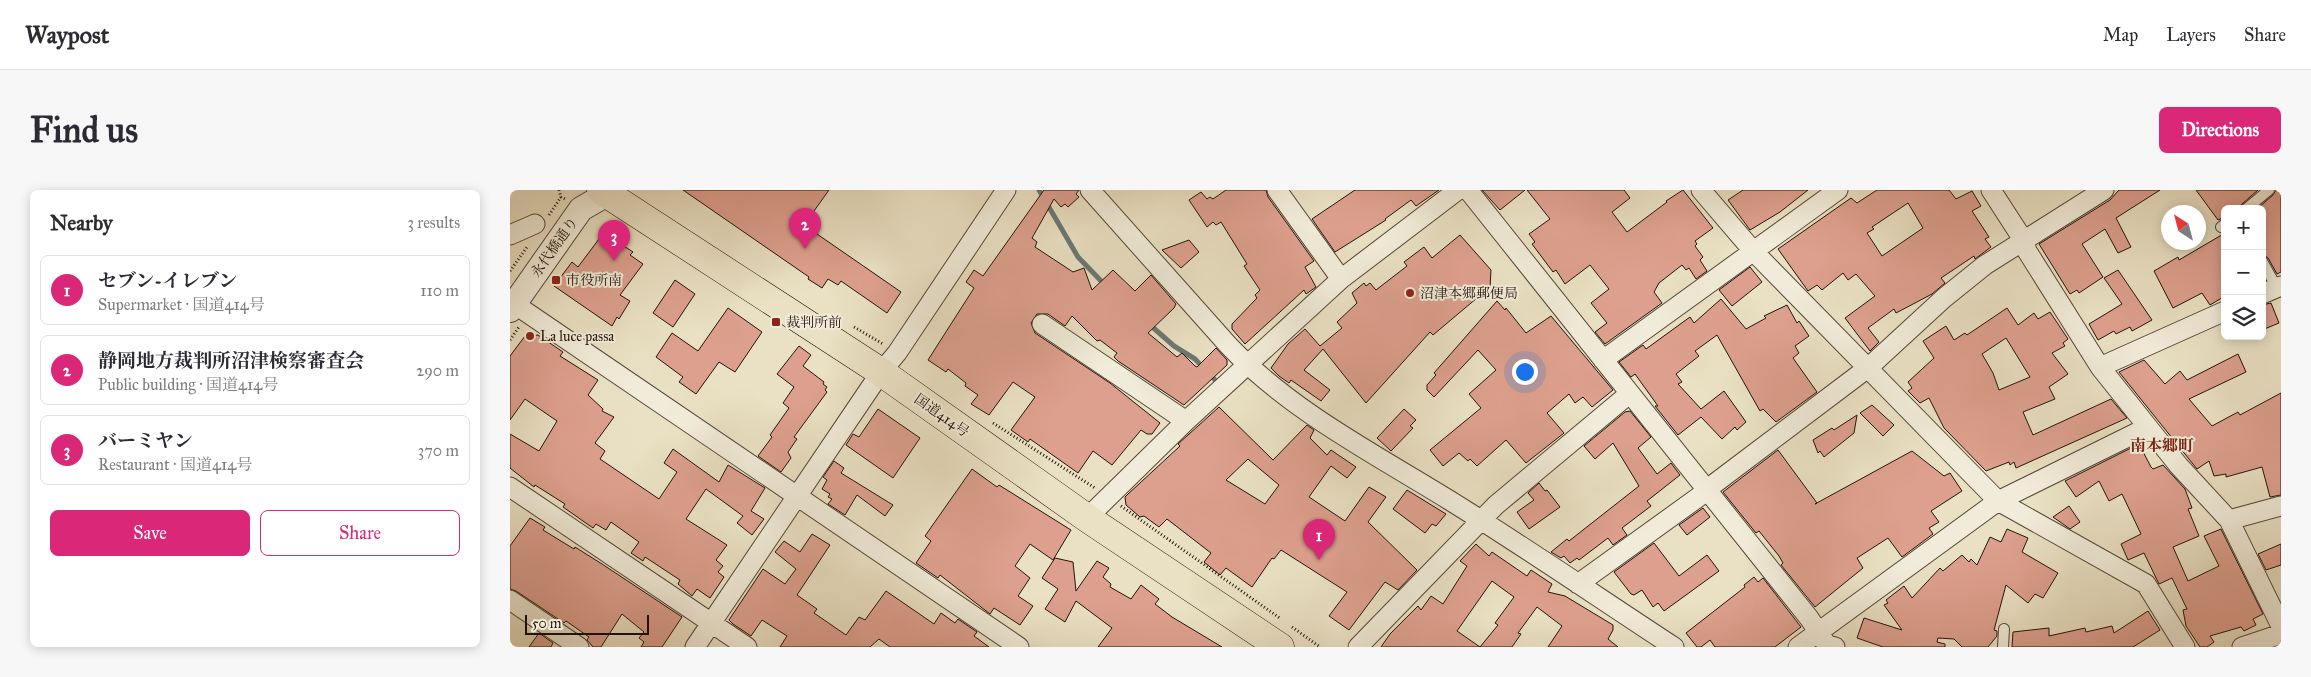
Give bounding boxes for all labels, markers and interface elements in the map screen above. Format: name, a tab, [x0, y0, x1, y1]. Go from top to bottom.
text: Waypost	[25, 20, 109, 50]
text: Map	[2103, 24, 2138, 46]
text: Layers	[2166, 24, 2216, 46]
text: Share	[2244, 24, 2286, 46]
button: Directions	[2159, 107, 2281, 153]
text: Find us	[30, 109, 138, 152]
north arrow	[2161, 205, 2206, 250]
map controls	[2221, 205, 2266, 340]
button: +	[2221, 205, 2266, 250]
pin: 2	[789, 208, 821, 249]
text: Nearby	[50, 210, 113, 236]
text: 3 results	[407, 213, 460, 232]
street label: 永代橋通り	[527, 214, 581, 281]
pin: 3	[598, 220, 630, 261]
button: −	[2221, 250, 2266, 295]
text: セブン-イレブン	[98, 269, 237, 292]
place label: 市役所南	[566, 272, 622, 289]
marker: 市役所南	[550, 274, 562, 286]
text: 1	[64, 281, 70, 300]
text: 110 m	[420, 281, 459, 300]
place label: 沼津本郷郵便局	[1420, 285, 1518, 302]
marker: 沼津本郷郵便局	[1404, 287, 1416, 299]
text: Supermarket · 国道414号	[98, 295, 265, 314]
button: layers	[2221, 295, 2266, 340]
place label: 裁判所前	[786, 314, 842, 331]
marker: 裁判所前	[770, 316, 782, 328]
place label: La luce passa	[540, 328, 614, 345]
marker: La luce passa	[524, 330, 536, 342]
text: 静岡地方裁判所沼津検察審査会	[98, 349, 364, 372]
your location	[1512, 359, 1538, 385]
text: 2	[63, 361, 71, 380]
text: 290 m	[416, 361, 459, 380]
text: Public building · 国道414号	[98, 375, 278, 394]
street label: 国道414号	[911, 390, 972, 440]
text: バーミヤン	[98, 429, 193, 452]
district label: 南本郷町	[2130, 436, 2194, 455]
text: 3	[64, 441, 70, 460]
text: 370 m	[418, 441, 459, 460]
text: Restaurant · 国道414号	[98, 455, 252, 474]
button: Save	[50, 510, 250, 556]
button: Share	[260, 510, 460, 556]
pin: 1	[1303, 519, 1335, 560]
scale bar	[525, 612, 649, 635]
text: 50 m	[532, 615, 561, 632]

